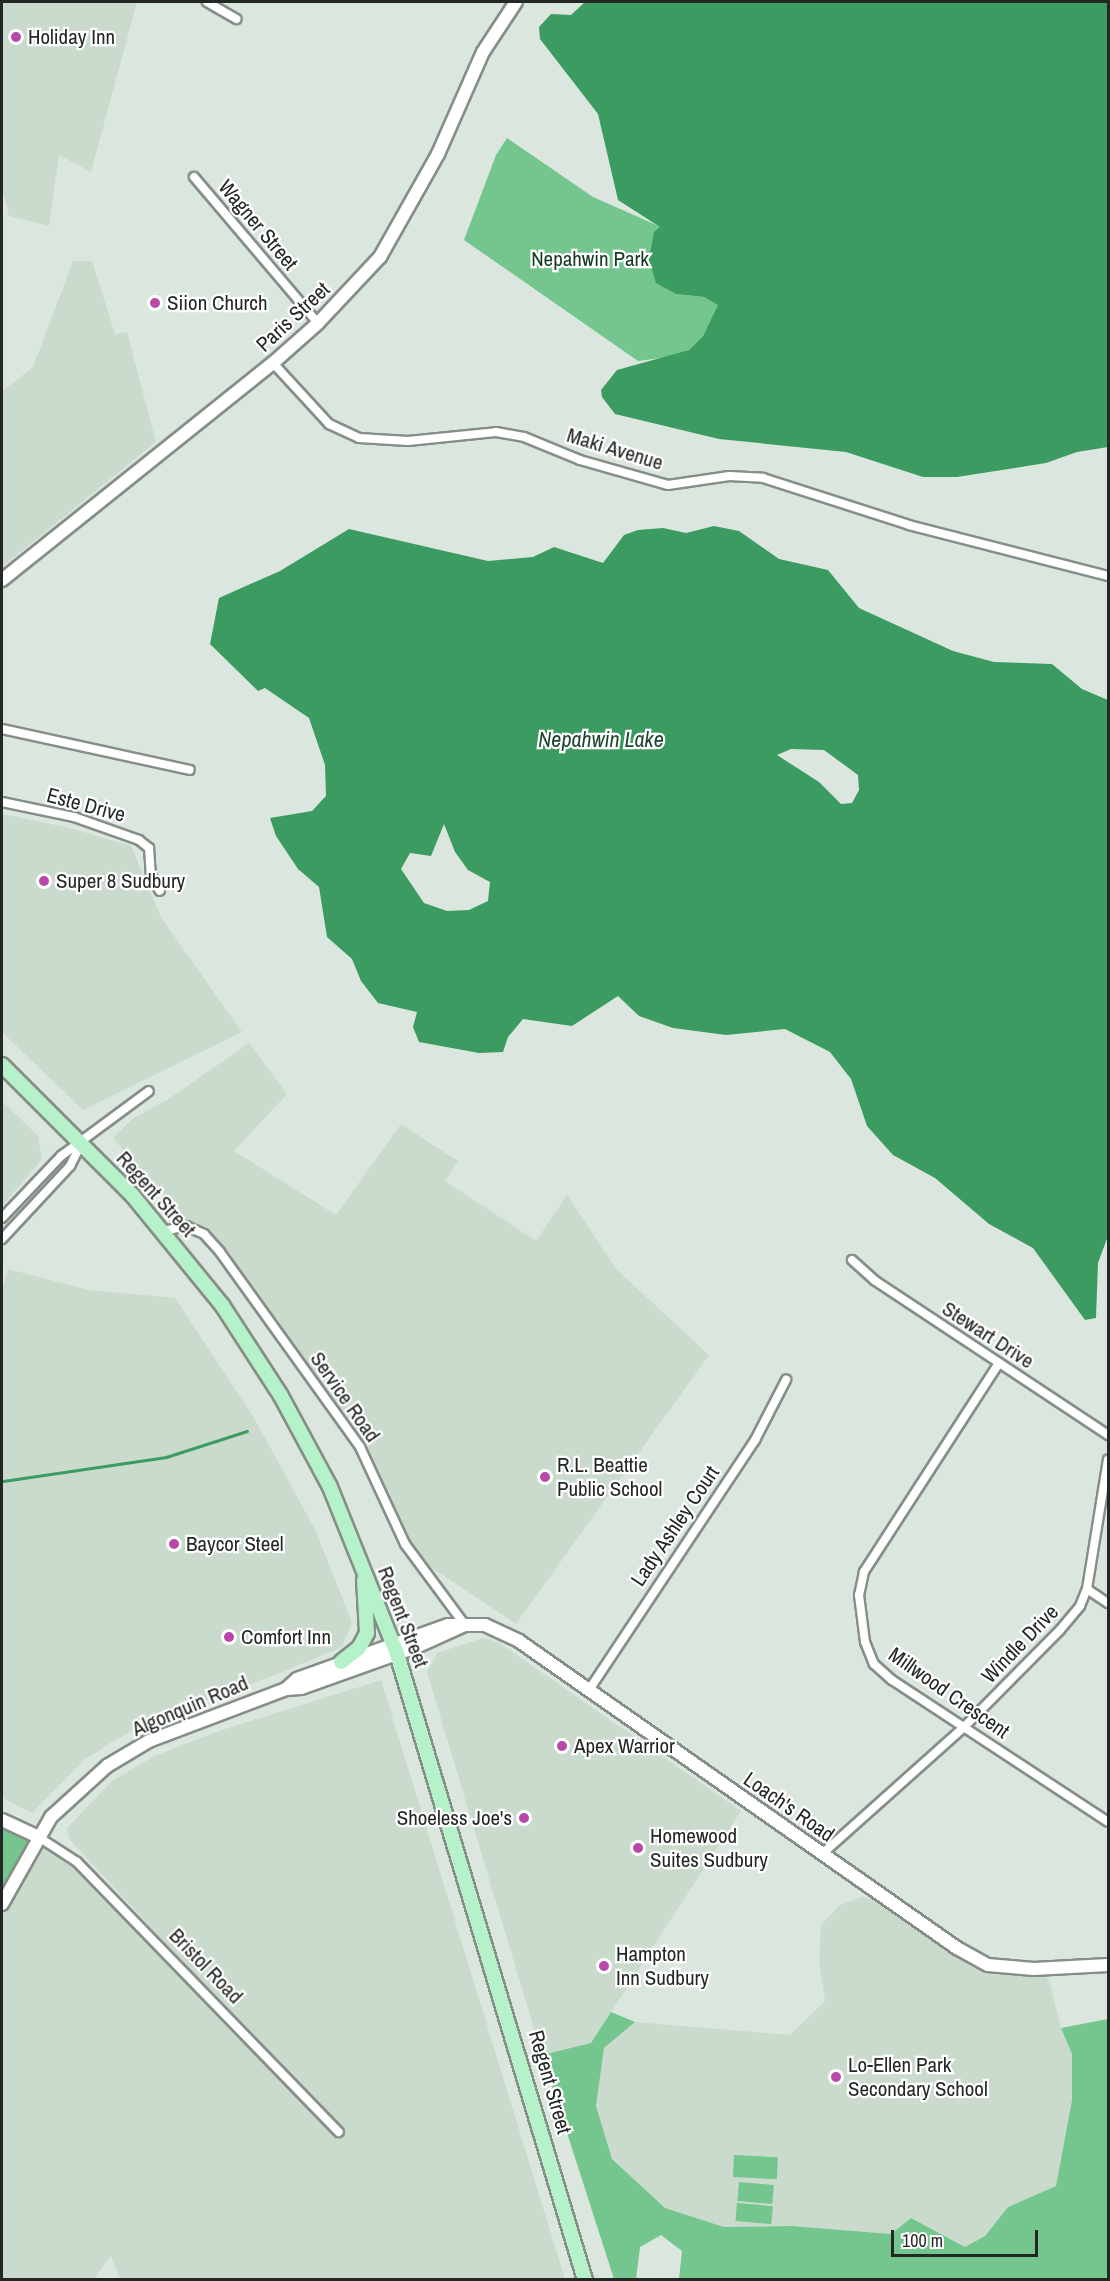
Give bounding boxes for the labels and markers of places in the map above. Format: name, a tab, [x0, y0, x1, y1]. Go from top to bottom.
place label: Holiday Inn	[28, 24, 115, 50]
marker: Holiday Inn	[9, 30, 23, 44]
place label: Siion Church	[167, 290, 268, 316]
marker: Siion Church	[148, 296, 162, 310]
place label: Super 8 Sudbury	[56, 868, 185, 894]
marker: Super 8 Sudbury	[37, 874, 51, 888]
place label: R.L. Beattie Public School	[557, 1452, 662, 1502]
marker: R.L. Beattie Public School	[538, 1470, 552, 1484]
place label: Baycor Steel	[186, 1531, 284, 1557]
marker: Baycor Steel	[167, 1537, 181, 1551]
place label: Comfort Inn	[241, 1624, 331, 1650]
marker: Comfort Inn	[222, 1630, 236, 1644]
place label: Apex Warrior	[574, 1733, 675, 1759]
marker: Apex Warrior	[555, 1739, 569, 1753]
place label: Shoeless Joe's	[397, 1805, 512, 1831]
marker: Shoeless Joe's	[517, 1811, 531, 1825]
place label: Homewood Suites Sudbury	[650, 1823, 768, 1873]
marker: Homewood Suites Sudbury	[631, 1841, 645, 1855]
place label: Hampton Inn Sudbury	[616, 1941, 709, 1991]
marker: Hampton Inn Sudbury	[597, 1959, 611, 1973]
place label: Lo-Ellen Park Secondary School	[848, 2052, 988, 2102]
marker: Lo-Ellen Park Secondary School	[829, 2070, 843, 2084]

